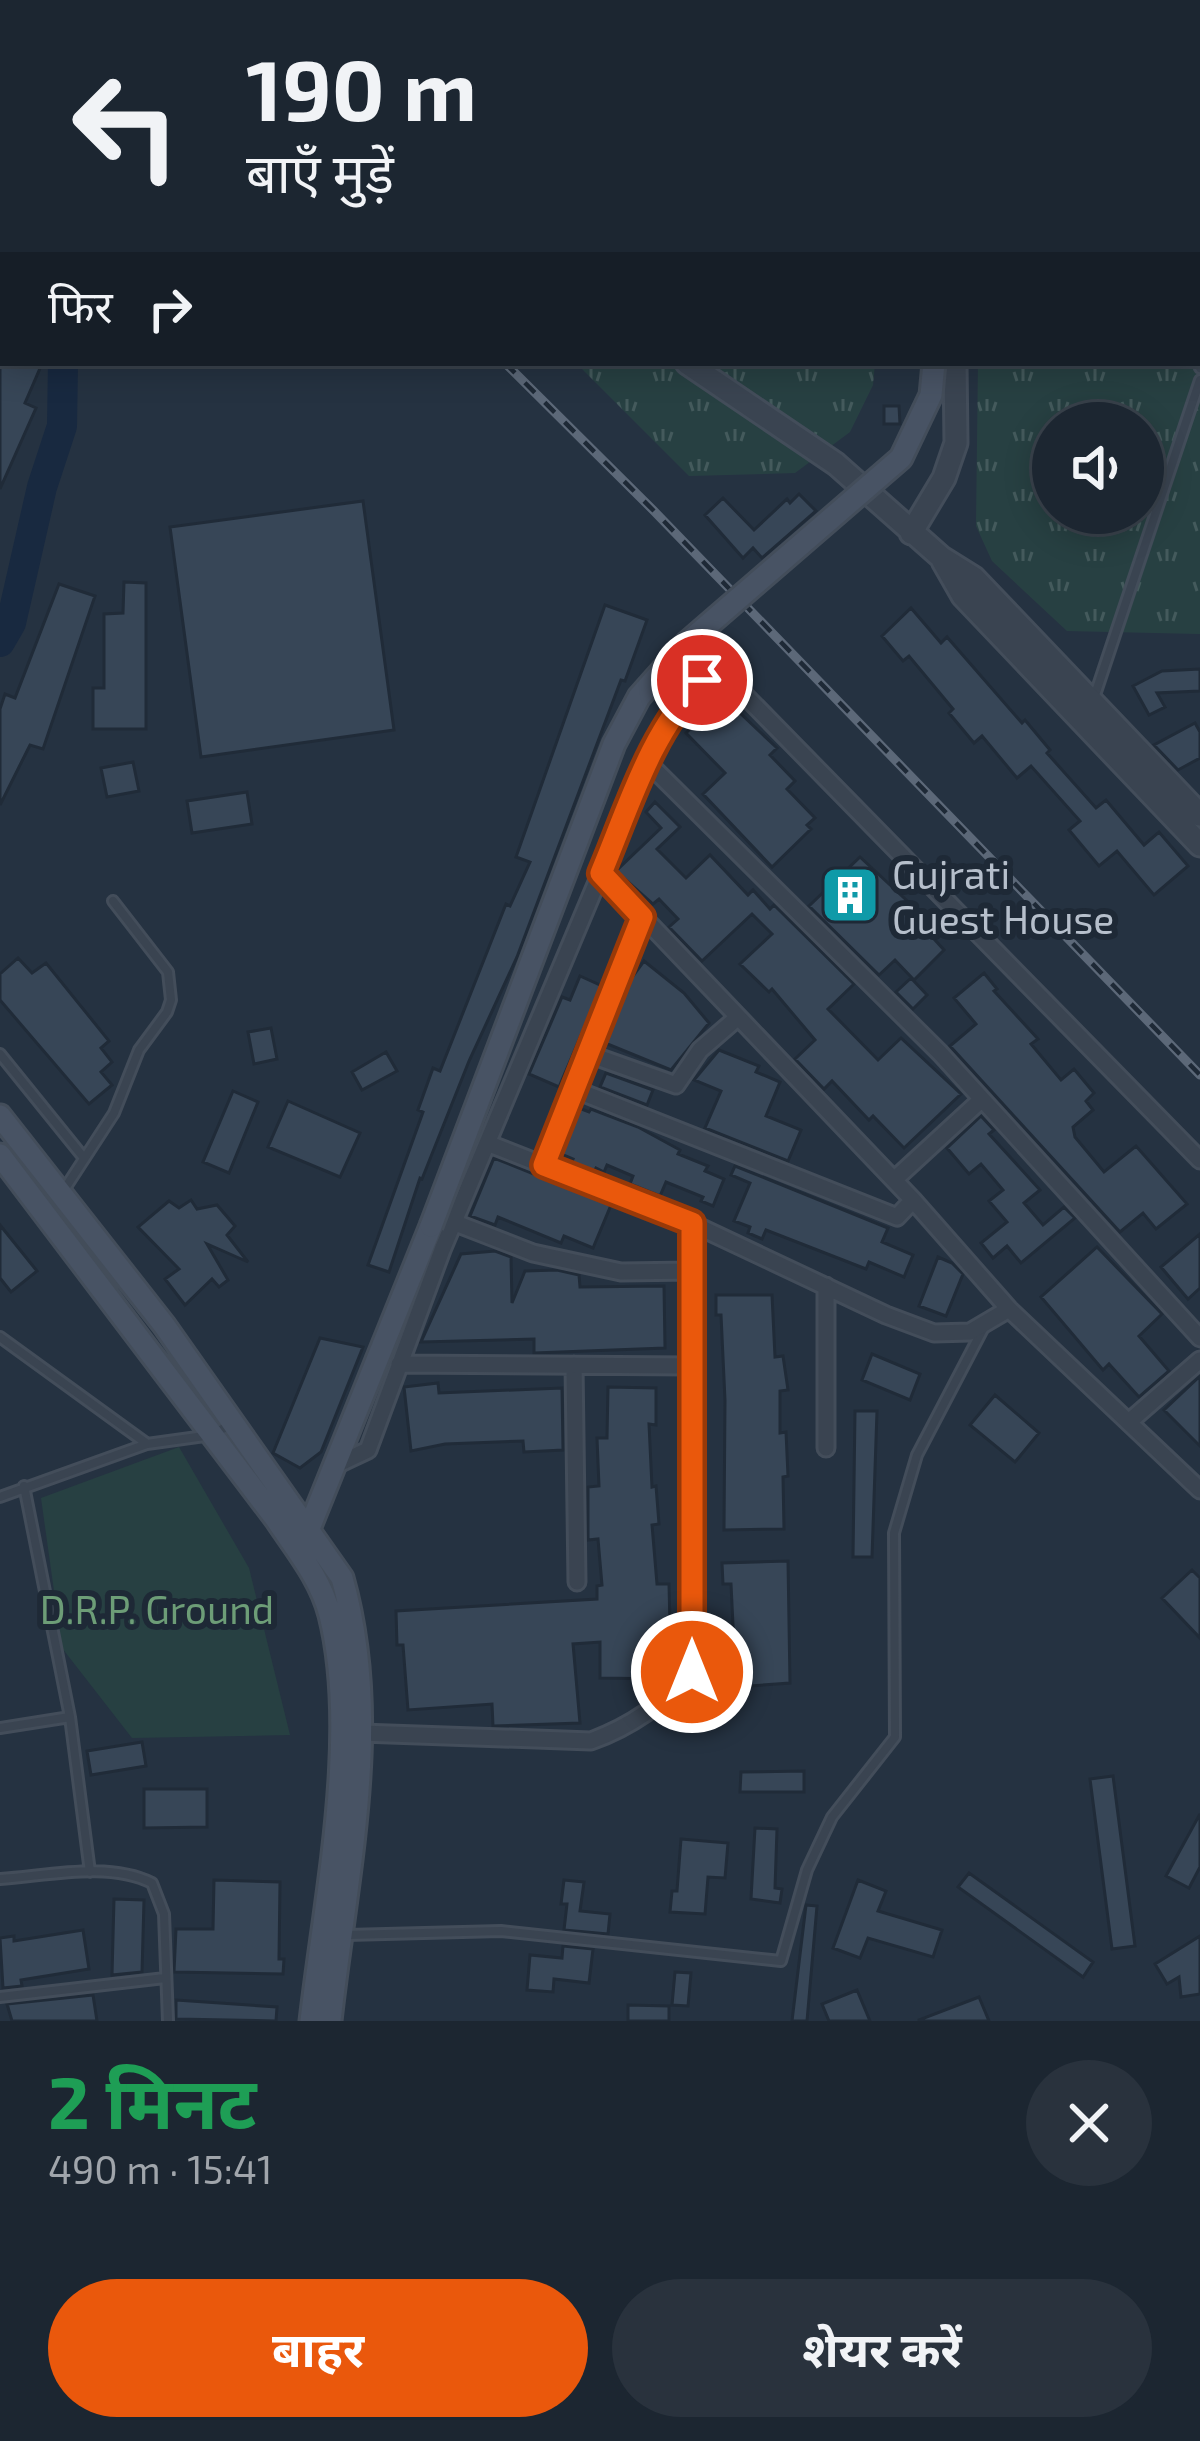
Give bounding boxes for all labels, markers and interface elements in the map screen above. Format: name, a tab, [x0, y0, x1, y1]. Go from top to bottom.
text: 190 m	[246, 37, 477, 138]
icon: left	[48, 48, 204, 204]
text: बाएँ मुड़ें	[246, 139, 394, 204]
icon: right	[137, 276, 203, 342]
text: फिर	[48, 278, 113, 332]
map controls	[1032, 402, 1164, 534]
button: sound	[1032, 402, 1164, 534]
pin	[651, 629, 753, 731]
icon: arrive	[669, 647, 735, 713]
place label: Gujrati Guest House	[892, 850, 1114, 942]
building icon: Gujrati Guest House	[819, 864, 881, 926]
park label: D.R.P. Ground	[40, 1585, 274, 1632]
position arrow	[629, 1609, 755, 1735]
text: 2 मिनट	[48, 2057, 257, 2143]
button: close	[1026, 2060, 1152, 2186]
text: 490 m · 15:41	[48, 2145, 272, 2192]
button: बाहर	[48, 2279, 588, 2417]
button: शेयर करें	[612, 2279, 1152, 2417]

